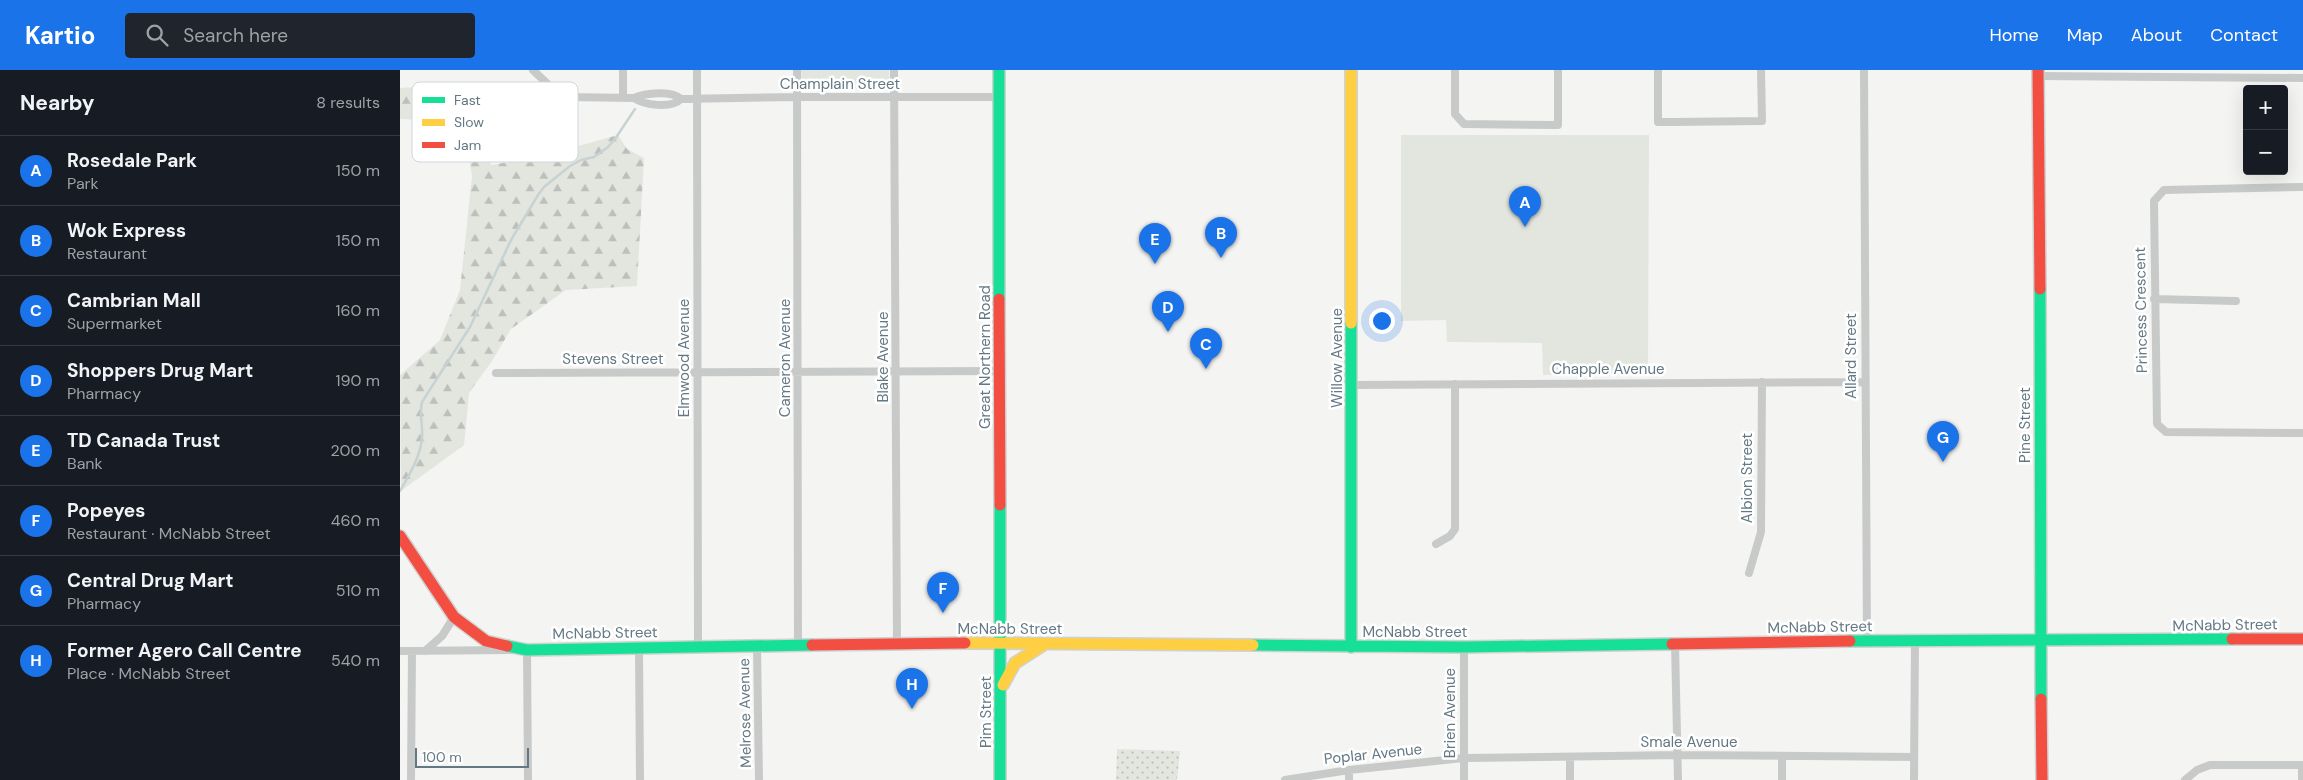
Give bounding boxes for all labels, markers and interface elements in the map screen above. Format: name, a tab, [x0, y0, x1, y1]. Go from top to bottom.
search box	[125, 13, 475, 58]
text: Kartio	[25, 20, 95, 51]
icon: search	[143, 21, 171, 49]
text: Search here	[183, 23, 288, 48]
text: Home	[1989, 23, 2039, 47]
text: Map	[2067, 23, 2103, 47]
text: About	[2131, 23, 2182, 47]
text: Contact	[2210, 23, 2278, 47]
street label: Champlain Street	[780, 74, 900, 94]
legend	[412, 82, 578, 162]
map controls	[2243, 85, 2288, 175]
button: +	[2243, 85, 2288, 130]
text: Nearby	[20, 89, 94, 117]
text: Fast	[454, 91, 481, 109]
text: 8 results	[316, 92, 380, 113]
text: Slow	[454, 113, 484, 131]
button: −	[2243, 130, 2288, 175]
text: Jam	[454, 136, 481, 154]
text: Rosedale Park	[67, 148, 197, 173]
text: A	[30, 160, 42, 181]
text: 150 m	[336, 160, 380, 181]
text: Park	[67, 173, 99, 194]
pin: A	[1509, 186, 1541, 227]
pin: B	[1205, 217, 1237, 258]
text: Wok Express	[67, 218, 186, 243]
pin: E	[1139, 223, 1171, 264]
text: B	[31, 230, 41, 251]
text: 150 m	[336, 230, 380, 251]
text: Restaurant	[67, 243, 147, 264]
street label: Princess Crescent	[2130, 247, 2152, 373]
street label: Great Northern Road	[975, 285, 995, 429]
text: Cambrian Mall	[67, 288, 201, 313]
pin: D	[1152, 291, 1184, 332]
street label: Elmwood Avenue	[674, 299, 694, 417]
street label: Cameron Avenue	[775, 299, 795, 417]
text: C	[30, 300, 42, 321]
text: 160 m	[336, 300, 380, 321]
street label: Willow Avenue	[1327, 308, 1347, 408]
your location	[1369, 308, 1395, 334]
street label: Blake Avenue	[873, 311, 893, 403]
text: Supermarket	[67, 313, 162, 334]
street label: Allard Street	[1841, 313, 1861, 399]
pin: C	[1190, 328, 1222, 369]
street label: Stevens Street	[562, 349, 664, 369]
text: Shoppers Drug Mart	[67, 358, 253, 383]
street label: Chapple Avenue	[1551, 359, 1665, 379]
text: D	[30, 370, 42, 391]
text: 190 m	[336, 370, 380, 391]
text: Pharmacy	[67, 383, 141, 404]
street label: Pine Street	[2015, 387, 2035, 463]
pin: G	[1927, 421, 1959, 462]
text: TD Canada Trust	[67, 428, 220, 453]
street label: Albion Street	[1737, 433, 1757, 523]
text: E	[31, 440, 41, 461]
text: 200 m	[331, 440, 380, 461]
text: Bank	[67, 453, 103, 474]
text: Popeyes	[67, 498, 145, 523]
text: F	[32, 510, 40, 531]
text: 460 m	[331, 510, 380, 531]
text: Restaurant · McNabb Street	[67, 523, 271, 544]
text: Central Drug Mart	[67, 568, 234, 593]
pin: F	[927, 572, 959, 613]
text: G	[30, 580, 42, 601]
text: 510 m	[336, 580, 380, 601]
text: Pharmacy	[67, 593, 141, 614]
street label: McNabb Street	[2172, 614, 2278, 636]
street label: McNabb Street	[1767, 616, 1873, 638]
street label: McNabb Street	[957, 619, 1063, 639]
street label: McNabb Street	[552, 622, 658, 644]
street label: McNabb Street	[1362, 622, 1468, 642]
text: Former Agero Call Centre	[67, 638, 302, 663]
text: H	[30, 650, 42, 671]
text: 540 m	[331, 650, 380, 671]
street label: Melrose Avenue	[734, 658, 756, 768]
text: Place · McNabb Street	[67, 663, 230, 684]
pin: H	[896, 668, 928, 709]
street label: Brien Avenue	[1440, 668, 1460, 758]
street label: Pim Street	[976, 676, 996, 748]
street label: Smale Avenue	[1640, 732, 1738, 752]
street label: Poplar Avenue	[1323, 739, 1423, 769]
scale bar	[415, 745, 529, 768]
text: 100 m	[422, 748, 462, 766]

